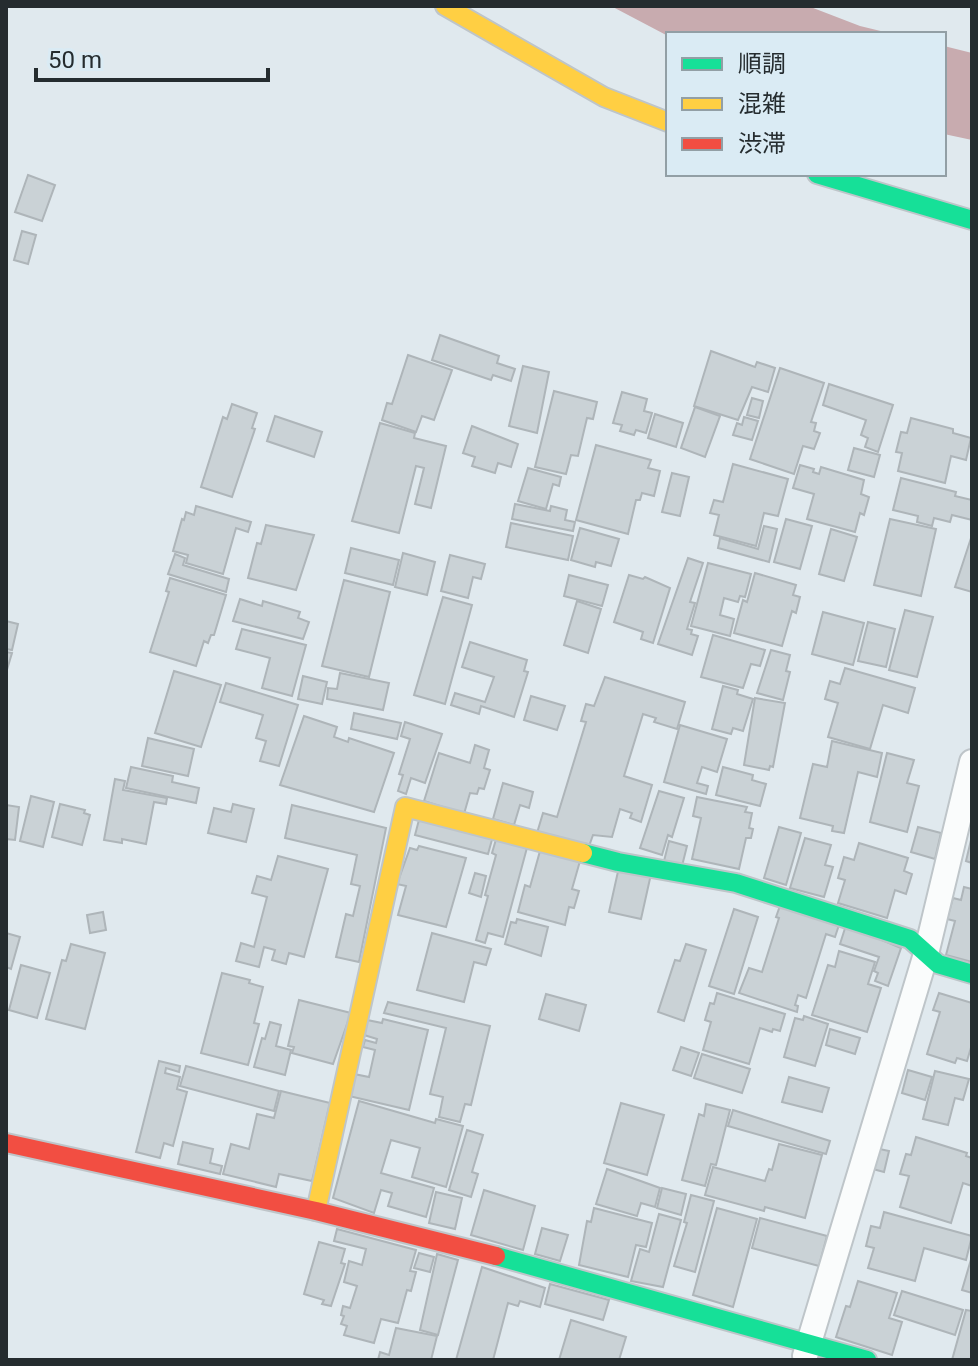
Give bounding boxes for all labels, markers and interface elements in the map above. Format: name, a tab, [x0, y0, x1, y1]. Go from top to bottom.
scale bar	[36, 32, 268, 82]
legend	[666, 32, 946, 176]
text: 50 m	[48, 46, 102, 74]
text: 順調	[738, 50, 786, 78]
text: 混雑	[738, 90, 786, 118]
text: 渋滞	[738, 130, 786, 158]

